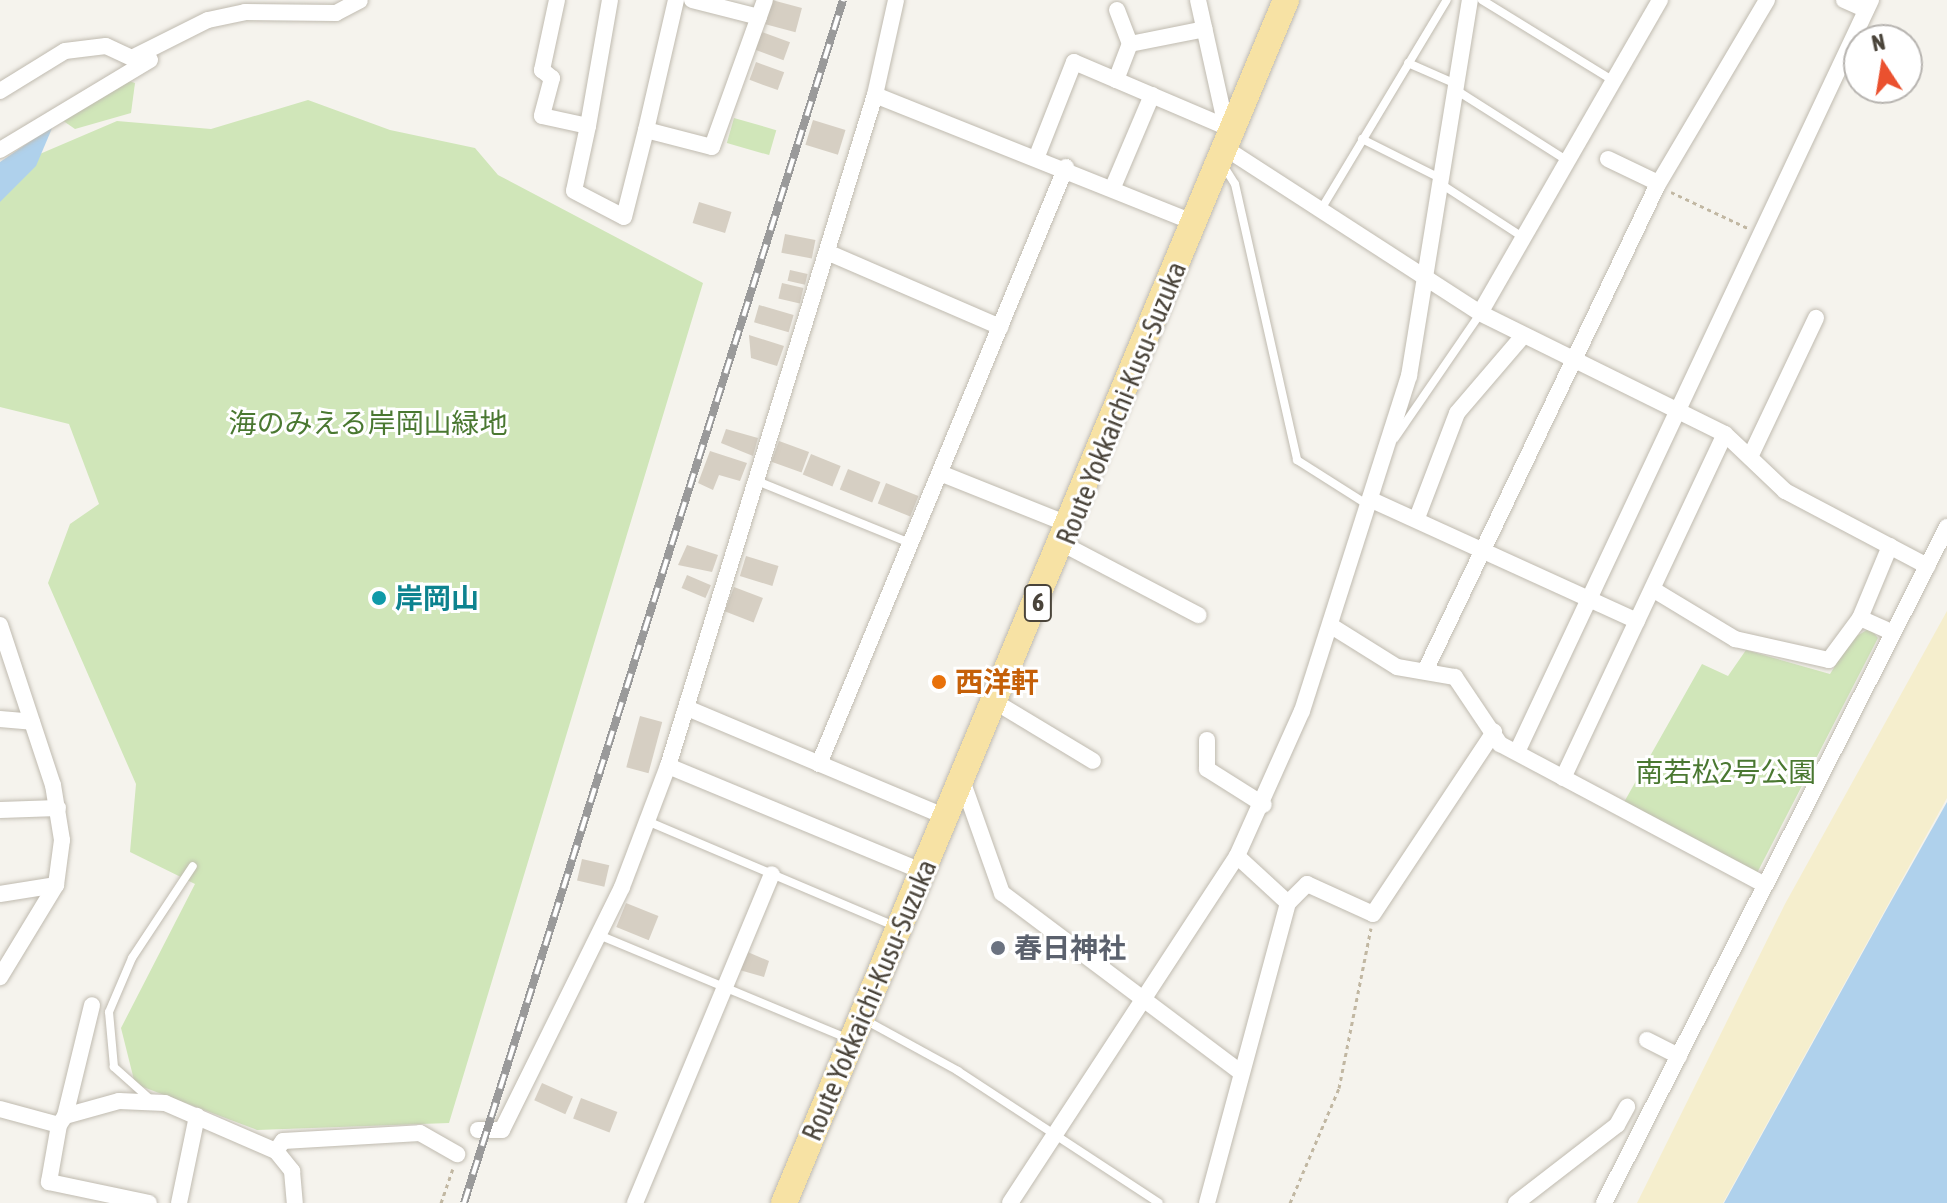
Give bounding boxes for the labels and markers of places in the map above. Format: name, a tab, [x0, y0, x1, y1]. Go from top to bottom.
place label: 岸岡山	[395, 581, 479, 615]
marker: 岸岡山	[370, 589, 388, 607]
place label: 西洋軒	[955, 665, 1039, 699]
marker: 西洋軒	[930, 673, 948, 691]
place label: 春日神社	[1014, 931, 1126, 965]
marker: 春日神社	[989, 939, 1007, 957]

